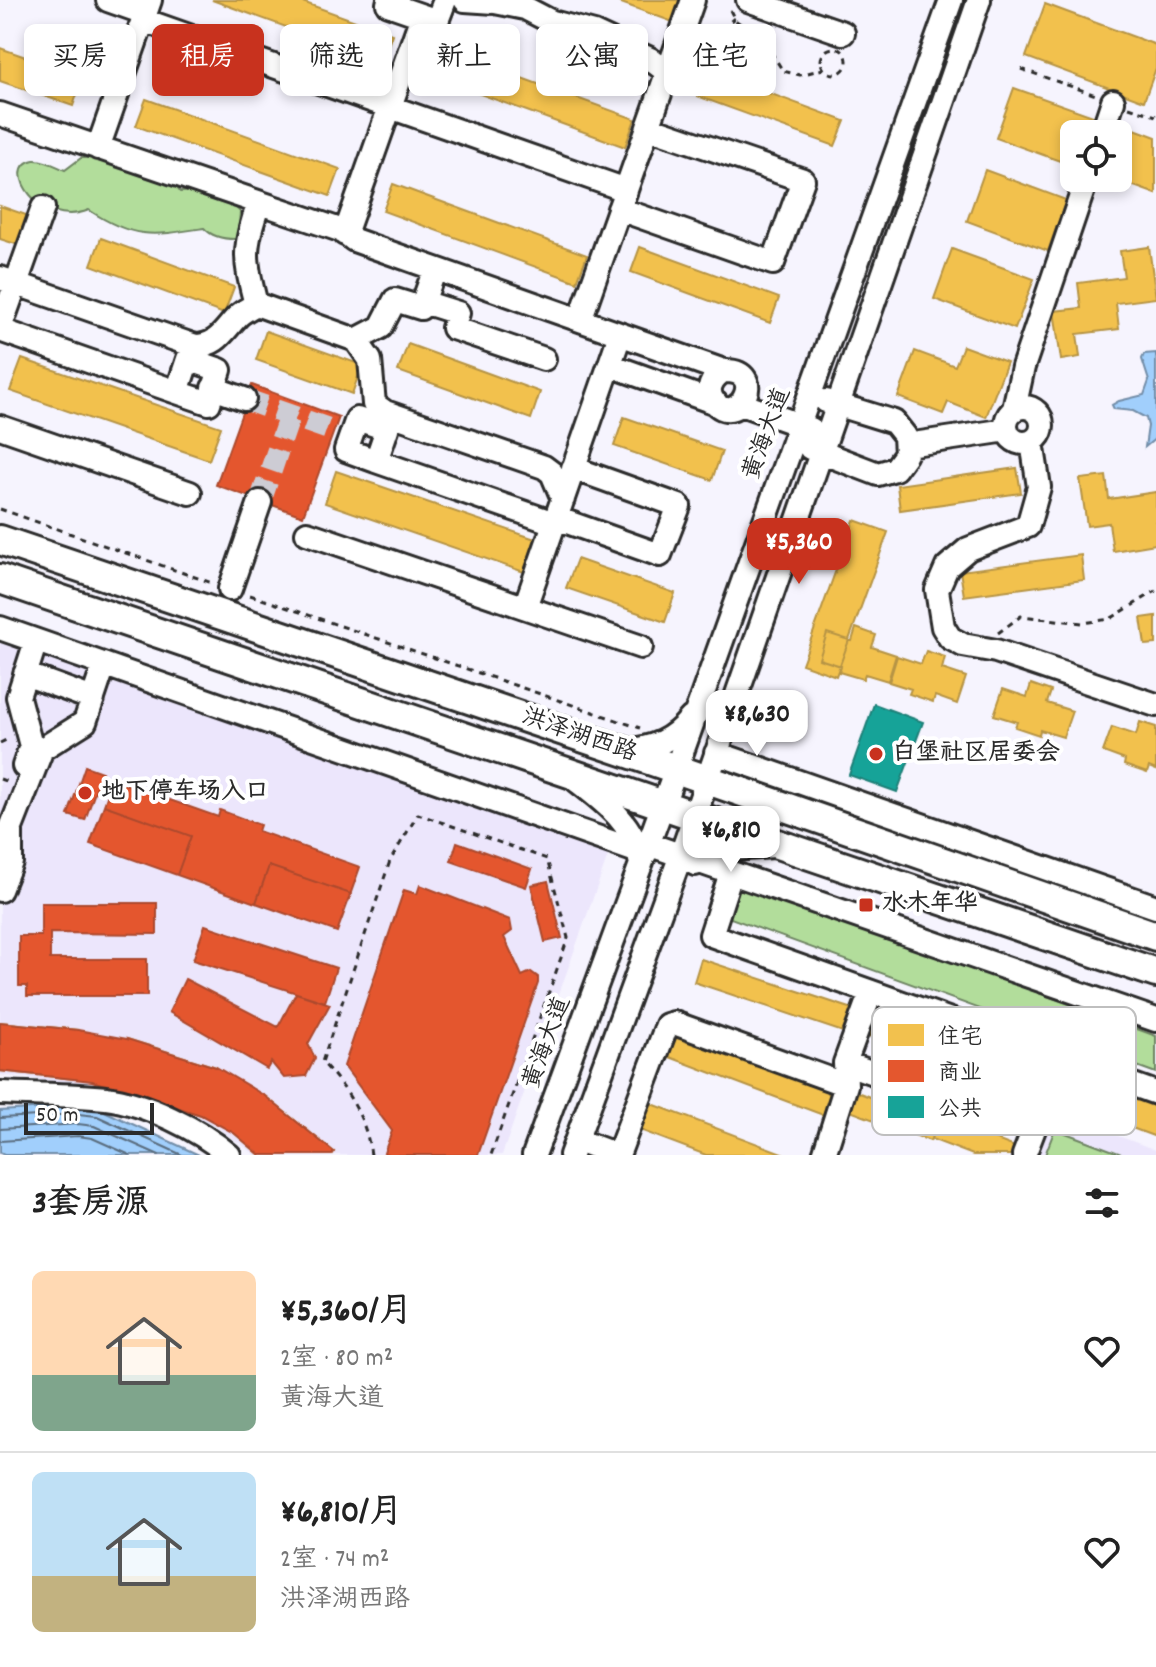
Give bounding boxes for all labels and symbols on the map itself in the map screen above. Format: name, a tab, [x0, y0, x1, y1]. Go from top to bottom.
street label: 黄海大道	[736, 383, 800, 485]
pin: ¥5,360	[734, 518, 864, 586]
pin: ¥8,630	[692, 690, 822, 758]
street label: 洪泽湖西路	[517, 700, 641, 772]
place label: 白堡社区居委会	[892, 737, 1060, 771]
marker: 白堡社区居委会	[867, 745, 885, 763]
place label: 地下停车场入口	[101, 776, 269, 810]
marker: 地下停车场入口	[76, 784, 94, 802]
pin: ¥6,810	[666, 806, 796, 874]
place label: 水木年华	[882, 888, 978, 922]
marker: 水木年华	[857, 896, 875, 914]
street label: 黄海大道	[516, 992, 580, 1094]
legend	[872, 1007, 1136, 1135]
text: 住宅	[938, 1023, 982, 1054]
text: 商业	[938, 1059, 982, 1090]
text: 公共	[938, 1095, 982, 1126]
scale bar	[24, 1099, 154, 1135]

